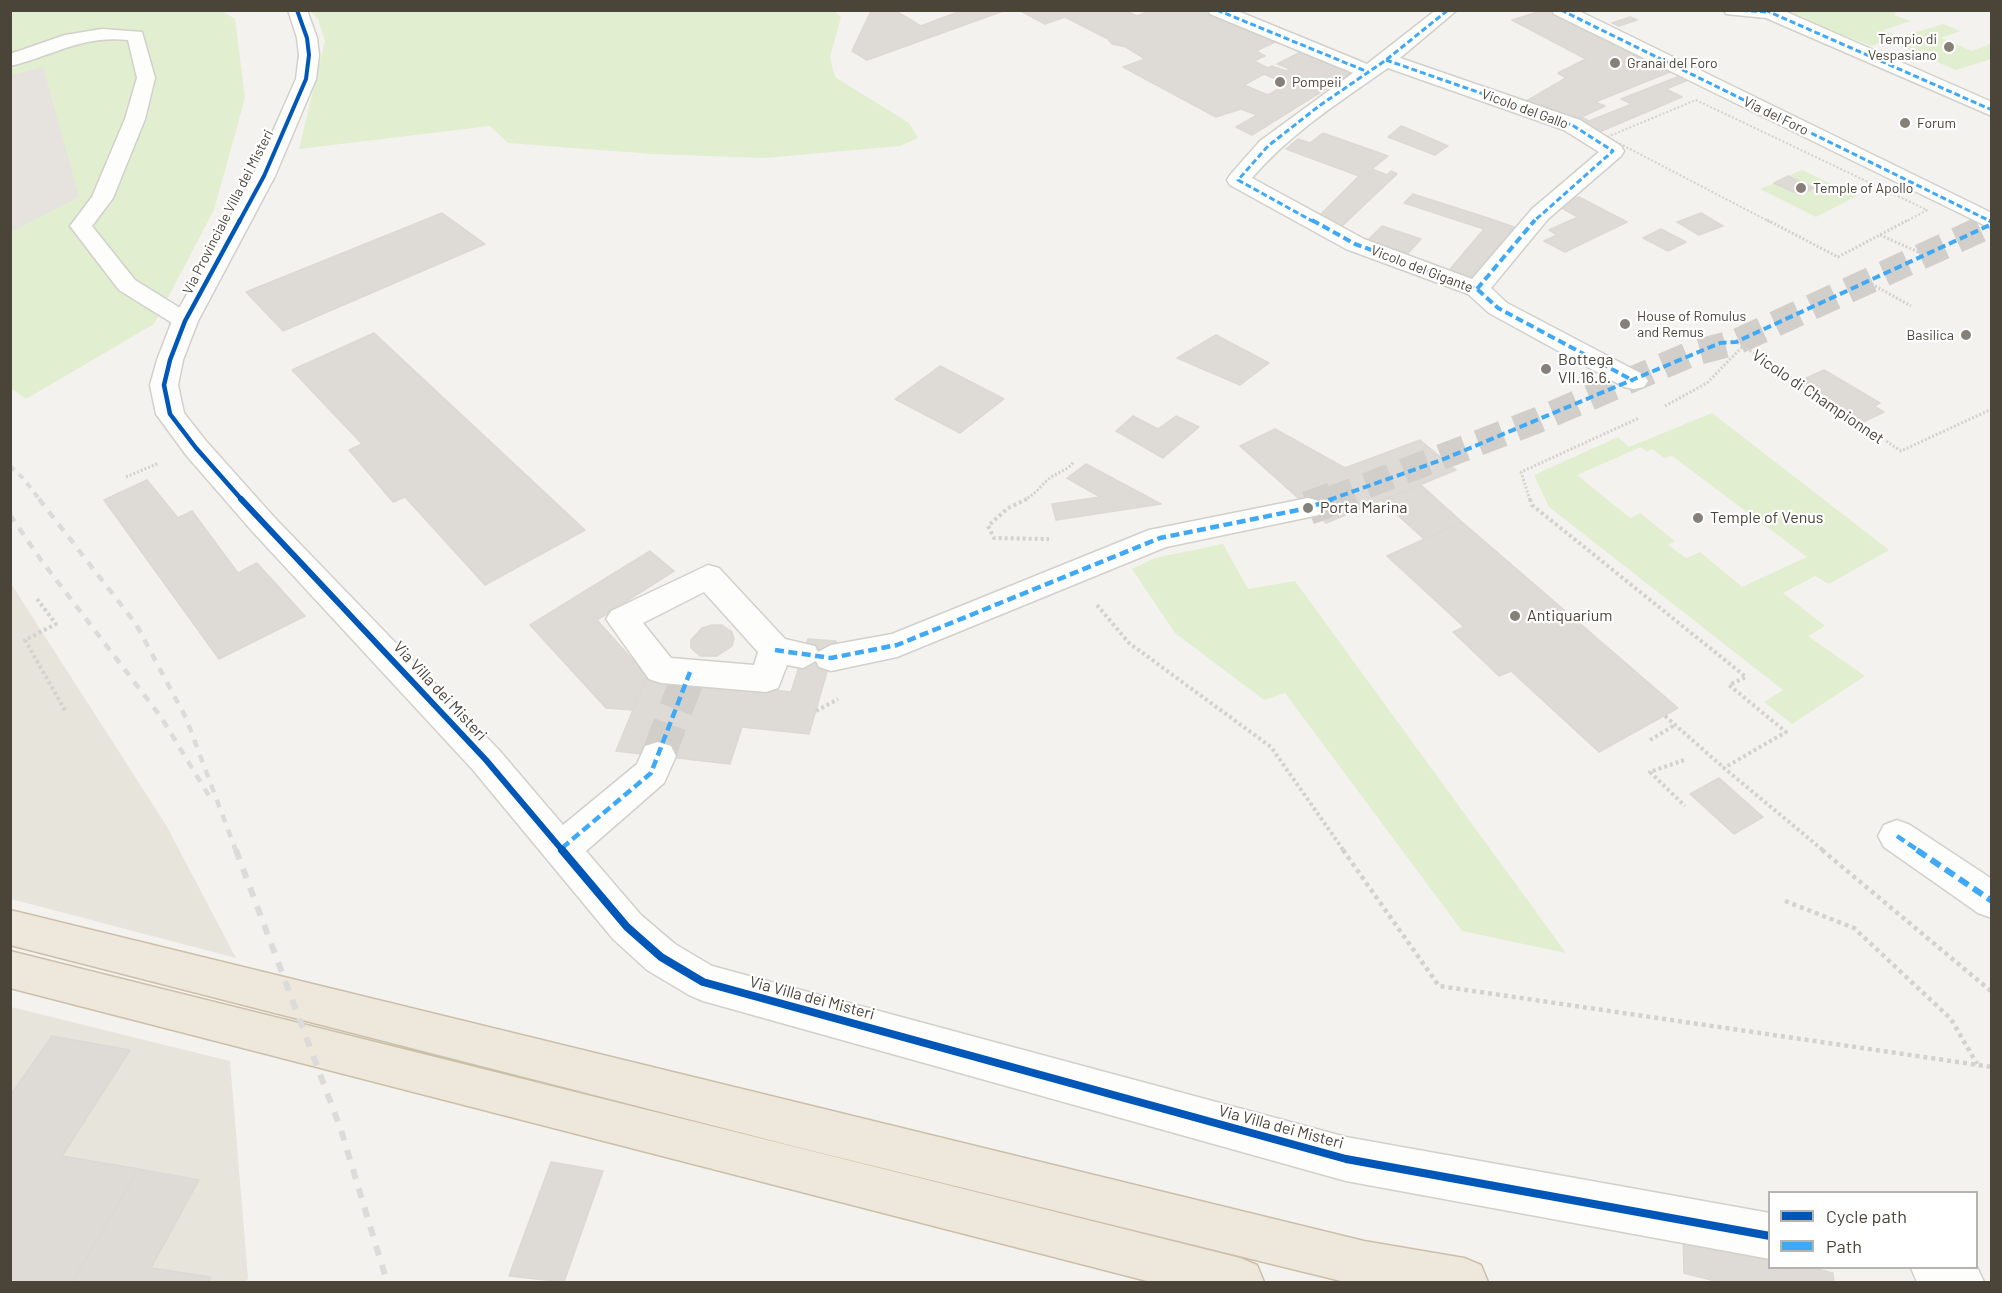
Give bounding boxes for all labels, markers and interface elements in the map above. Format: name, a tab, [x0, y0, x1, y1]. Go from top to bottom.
place label: Tempio di Vespasiano	[1868, 31, 1937, 63]
marker: Tempio di Vespasiano	[1942, 40, 1956, 54]
place label: Granai del Foro	[1627, 55, 1718, 71]
marker: Granai del Foro	[1608, 56, 1622, 70]
place label: Pompeii	[1292, 74, 1341, 90]
marker: Pompeii	[1273, 75, 1287, 89]
street label: Vicolo del Gallo	[1479, 86, 1571, 132]
street label: Via del Foro	[1741, 93, 1811, 139]
place label: Forum	[1917, 115, 1956, 131]
marker: Forum	[1898, 116, 1912, 130]
street label: Via Provinciale Villa dei Misteri	[179, 127, 277, 297]
place label: Temple of Apollo	[1813, 180, 1913, 196]
marker: Temple of Apollo	[1794, 181, 1808, 195]
street label: Vicolo del Gigante	[1369, 242, 1475, 296]
place label: House of Romulus and Remus	[1637, 308, 1746, 340]
marker: House of Romulus and Remus	[1618, 317, 1632, 331]
place label: Basilica	[1907, 327, 1954, 343]
marker: Basilica	[1959, 328, 1973, 342]
street label: Vicolo di Championnet	[1748, 346, 1888, 448]
place label: Bottega VII.16.6.	[1558, 350, 1613, 388]
marker: Bottega VII.16.6.	[1539, 362, 1553, 376]
place label: Porta Marina	[1320, 498, 1407, 518]
marker: Porta Marina	[1301, 501, 1315, 515]
place label: Temple of Venus	[1710, 508, 1824, 528]
marker: Temple of Venus	[1691, 511, 1705, 525]
place label: Antiquarium	[1527, 606, 1613, 626]
marker: Antiquarium	[1508, 609, 1522, 623]
street label: Via Villa dei Misteri	[389, 637, 491, 745]
street label: Via Villa dei Misteri	[747, 972, 877, 1024]
street label: Via Villa dei Misteri	[1216, 1101, 1346, 1153]
legend	[1768, 1191, 1978, 1269]
text: Cycle path	[1826, 1205, 1907, 1227]
text: Path	[1826, 1235, 1862, 1257]

